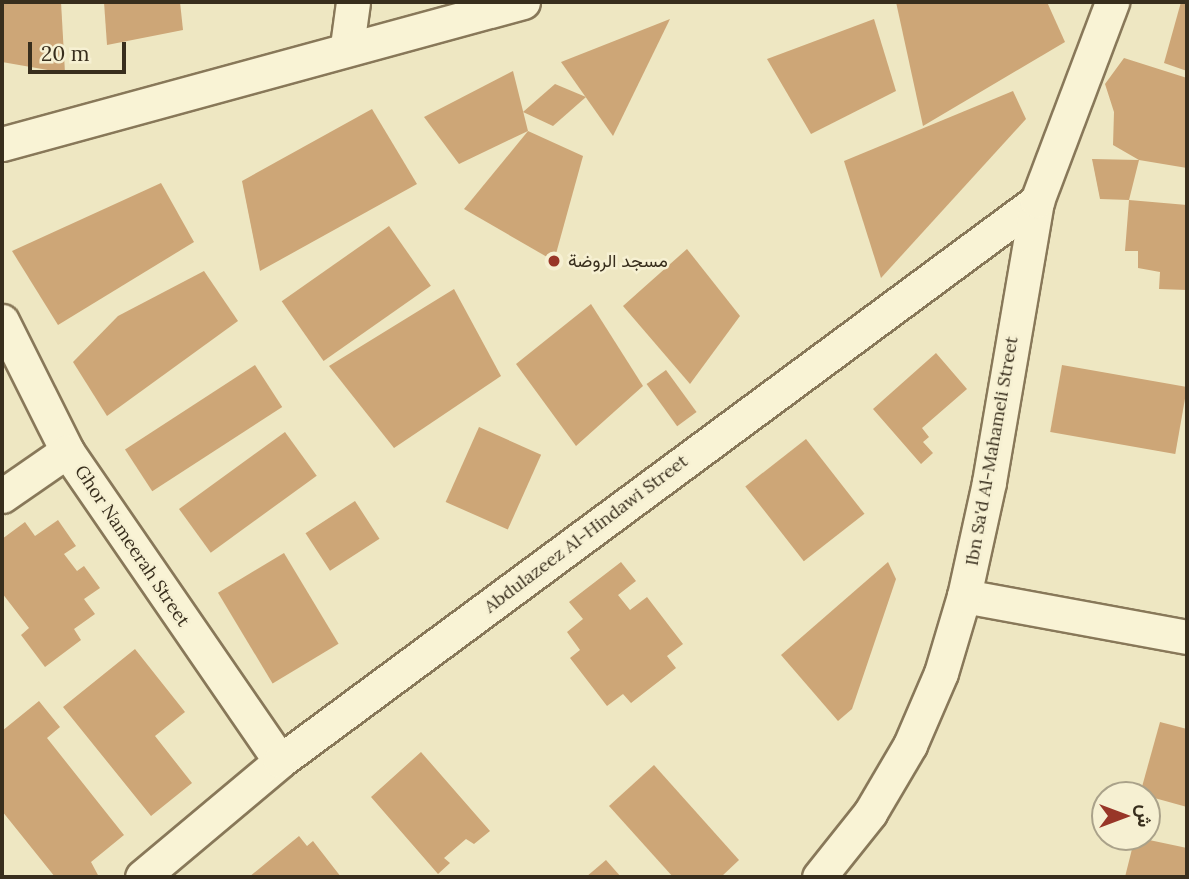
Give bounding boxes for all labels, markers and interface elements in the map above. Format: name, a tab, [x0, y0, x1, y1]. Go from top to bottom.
scale bar	[32, 28, 130, 72]
text: 20 m	[41, 40, 90, 67]
place label: مسجد الروضة	[568, 250, 668, 272]
marker: مسجد الروضة	[546, 253, 562, 269]
street label: Ibn Sa'd Al-Mahameli Street	[961, 335, 1023, 567]
street label: Abdulazeez Al-Hindawi Street	[480, 450, 692, 618]
street label: Ghor Nameerah Street	[70, 461, 194, 631]
north arrow	[1091, 781, 1161, 851]
text: ش	[1133, 805, 1157, 827]

